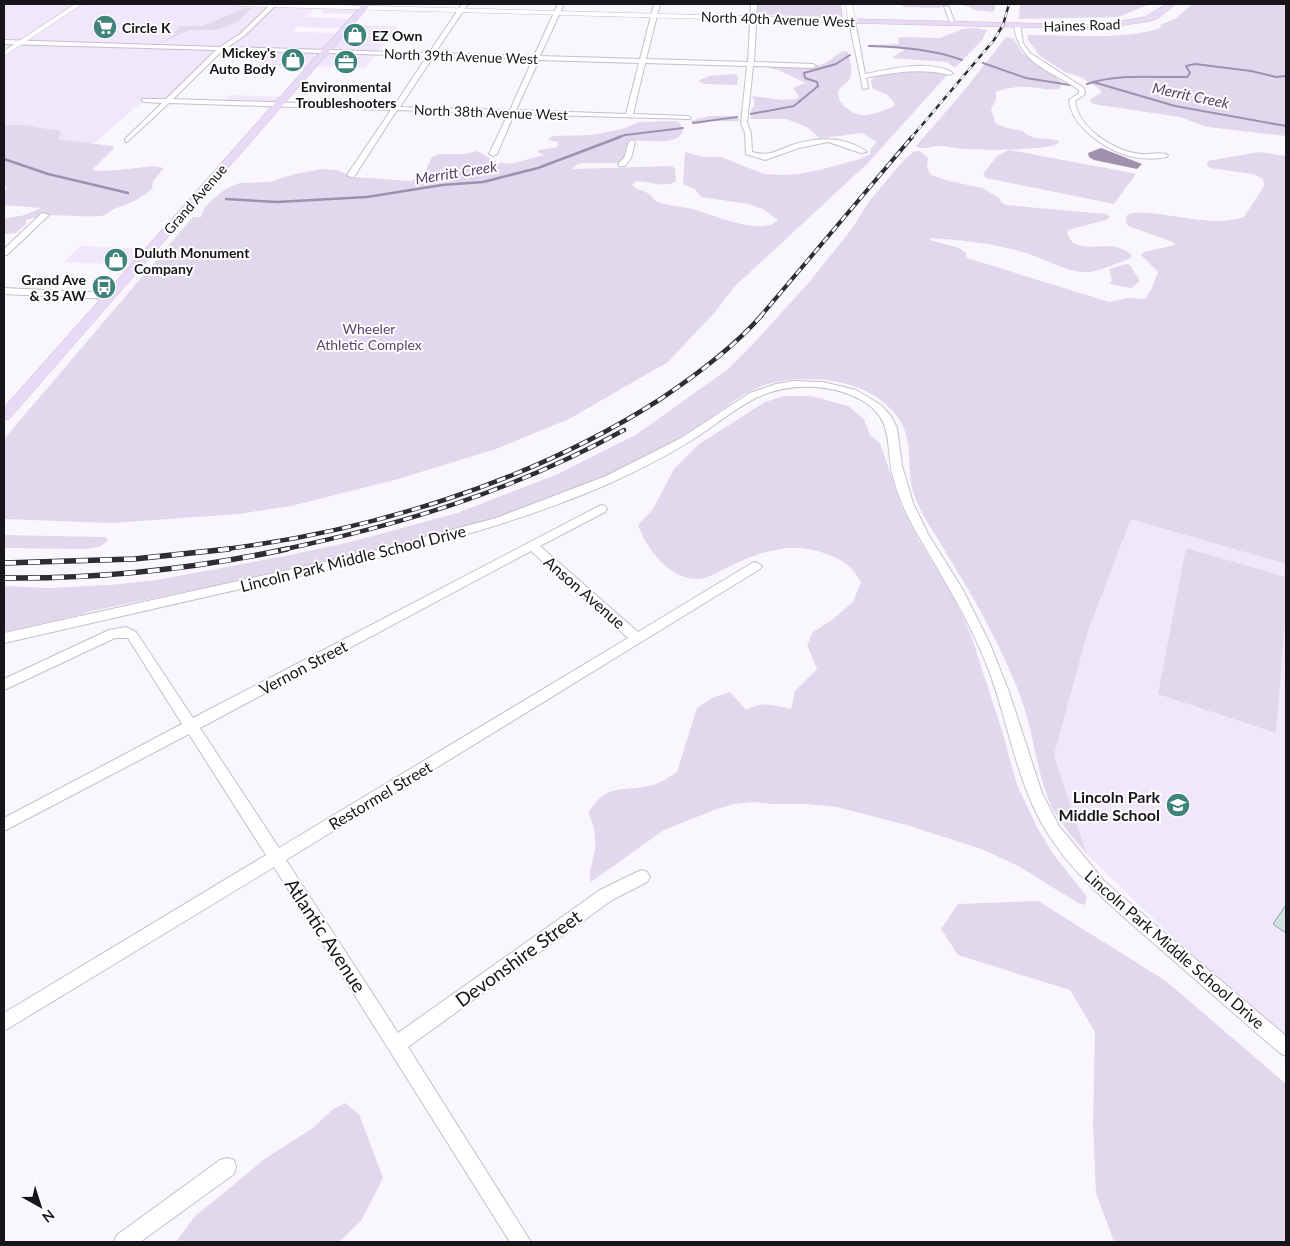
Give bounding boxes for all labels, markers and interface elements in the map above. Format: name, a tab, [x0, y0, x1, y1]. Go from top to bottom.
street label: North 40th Avenue West	[701, 8, 855, 30]
supermarket icon: Circle K	[92, 14, 118, 40]
street label: Haines Road	[1043, 15, 1121, 35]
place label: Circle K	[122, 19, 171, 36]
shop icon: EZ Own	[342, 22, 368, 48]
place label: EZ Own	[372, 27, 422, 44]
place label: Mickey's Auto Body	[208, 44, 277, 77]
street label: North 39th Avenue West	[384, 45, 538, 67]
shop icon: Mickey's Auto Body	[280, 47, 306, 73]
office icon: Environmental Troubleshooters	[333, 49, 359, 75]
place label: Environmental Troubleshooters	[296, 78, 396, 111]
water label: Merrit Creek	[1151, 78, 1232, 112]
street label: North 38th Avenue West	[414, 101, 568, 123]
water label: Merritt Creek	[414, 157, 499, 187]
street label: Grand Avenue	[160, 161, 230, 237]
place label: Duluth Monument Company	[134, 244, 250, 277]
shop icon: Duluth Monument Company	[103, 247, 129, 273]
place label: Grand Ave & 35 AW	[21, 271, 87, 304]
bus stop icon: Grand Ave & 35 AW	[91, 274, 117, 300]
park label: Wheeler Athletic Complex	[316, 320, 422, 353]
street label: Lincoln Park Middle School Drive	[238, 521, 468, 595]
street label: Anson Avenue	[541, 552, 629, 632]
street label: Vernon Street	[256, 636, 351, 698]
street label: Restormel Street	[325, 757, 435, 833]
place label: Lincoln Park Middle School	[1059, 787, 1160, 824]
school or university icon: Lincoln Park Middle School	[1165, 792, 1191, 818]
street label: Lincoln Park Middle School Drive	[1081, 866, 1269, 1032]
street label: Atlantic Avenue	[281, 874, 371, 996]
street label: Devonshire Street	[451, 905, 586, 1011]
north arrow	[15, 1181, 65, 1231]
text: N	[39, 1206, 58, 1226]

